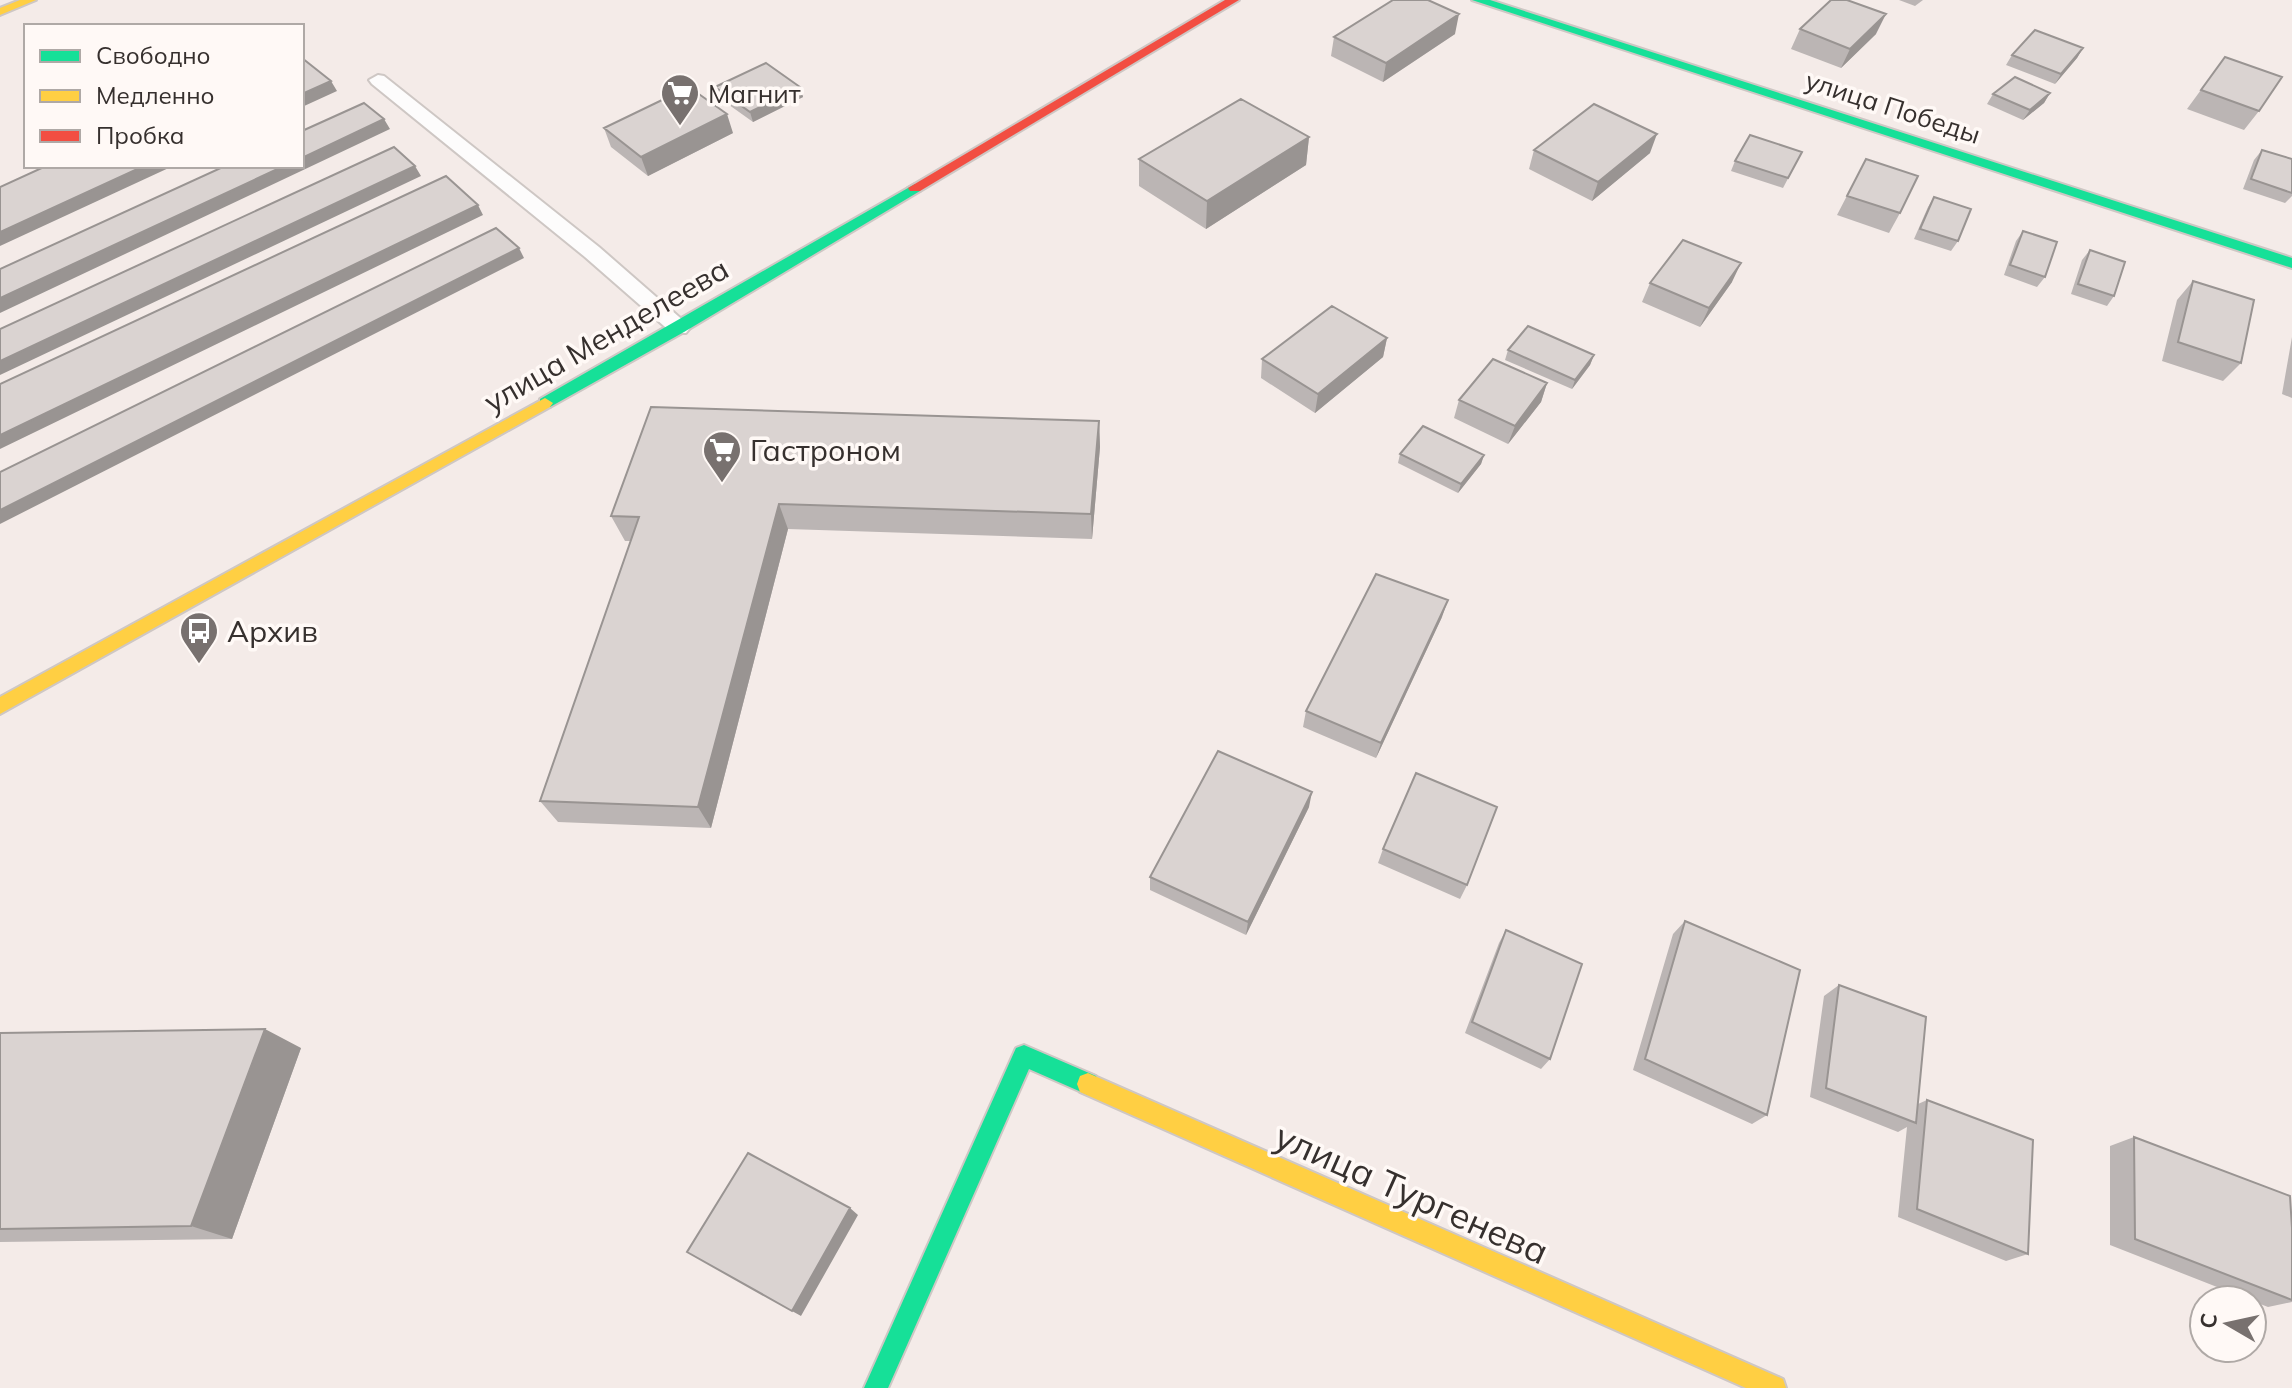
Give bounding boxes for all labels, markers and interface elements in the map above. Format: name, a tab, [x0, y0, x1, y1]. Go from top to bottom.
legend	[24, 24, 304, 168]
text: Свободно	[96, 40, 211, 70]
street label: улица Победы	[1801, 63, 1985, 151]
supermarket icon: Магнит	[659, 72, 701, 127]
place label: Магнит	[708, 77, 801, 110]
text: Медленно	[96, 80, 215, 110]
text: Пробка	[96, 120, 184, 150]
street label: улица Менделеева	[477, 249, 735, 421]
supermarket icon: Гастроном	[701, 429, 743, 484]
place label: Гастроном	[750, 431, 901, 469]
bus stop icon: Архив	[178, 610, 220, 665]
place label: Архив	[227, 612, 318, 650]
street label: улица Тургенева	[1268, 1113, 1556, 1273]
north arrow	[2188, 1284, 2268, 1364]
text: С	[2193, 1311, 2223, 1331]

